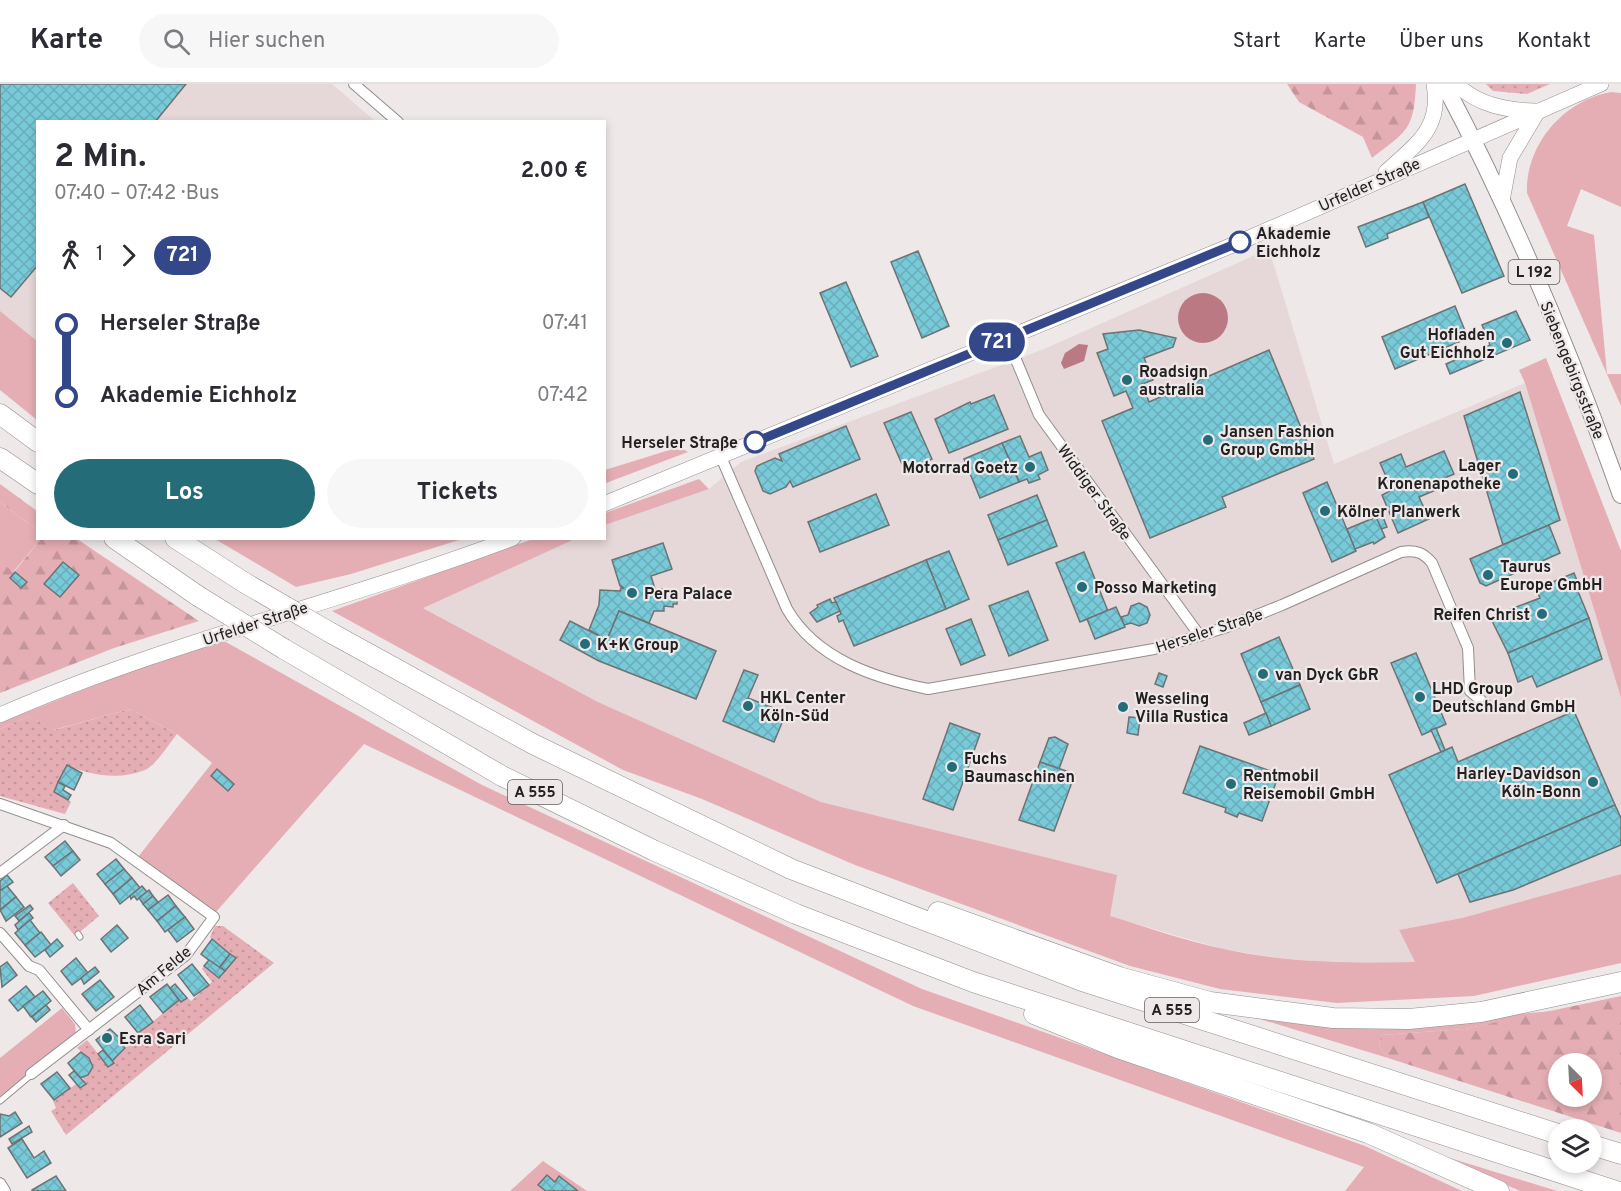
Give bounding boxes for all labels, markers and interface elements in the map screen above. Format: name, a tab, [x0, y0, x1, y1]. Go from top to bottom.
search box	[139, 14, 559, 68]
text: Karte	[30, 23, 103, 59]
icon: search	[160, 25, 193, 58]
text: Hier suchen	[208, 28, 325, 55]
text: Start	[1233, 28, 1281, 55]
text: Karte	[1314, 28, 1366, 55]
text: Über uns	[1399, 28, 1484, 55]
text: Kontakt	[1517, 28, 1591, 55]
text: 2 Min.	[54, 137, 146, 179]
street label: Urfelder Straße	[1316, 154, 1424, 217]
text: 2.00 €	[521, 158, 588, 185]
text: 07:40 – 07:42 · Bus	[54, 181, 219, 207]
place label: Akademie Eichholz	[1256, 225, 1331, 263]
marker: Akademie Eichholz	[1229, 231, 1251, 253]
icon: walk	[54, 239, 87, 272]
icon: forward	[112, 239, 145, 272]
text: 1	[96, 242, 103, 268]
text: 721	[166, 242, 199, 269]
road number: L 192	[1508, 260, 1559, 284]
street label: Siebengebirgsstraße	[1534, 299, 1608, 443]
text: Herseler Straße	[100, 311, 260, 338]
text: 07:41	[542, 311, 588, 337]
line badge: 721	[962, 322, 1032, 362]
place label: Hofladen Gut Eichholz	[1400, 326, 1495, 364]
text: 721	[981, 329, 1013, 356]
marker: Hofladen Gut Eichholz	[1500, 336, 1514, 350]
place label: Roadsign australia	[1139, 363, 1208, 401]
marker: Roadsign australia	[1120, 373, 1134, 387]
text: Akademie Eichholz	[100, 383, 297, 410]
text: 07:42	[537, 383, 588, 409]
place label: Jansen Fashion Group GmbH	[1220, 423, 1335, 461]
marker: Herseler Straße	[744, 431, 766, 453]
marker: Jansen Fashion Group GmbH	[1201, 433, 1215, 447]
place label: Herseler Straße	[621, 434, 738, 454]
street label: Widdiger Straße	[1052, 441, 1135, 545]
place label: Lager Kronenapotheke	[1377, 457, 1501, 495]
button: Los	[54, 459, 315, 528]
button: Tickets	[327, 459, 588, 528]
place label: Motorrad Goetz	[902, 459, 1018, 479]
marker: Motorrad Goetz	[1023, 460, 1037, 474]
marker: Lager Kronenapotheke	[1506, 467, 1520, 481]
place label: Kölner Planwerk	[1337, 503, 1461, 523]
marker: Kölner Planwerk	[1318, 504, 1332, 518]
place label: Taurus Europe GmbH	[1500, 558, 1603, 596]
marker: Taurus Europe GmbH	[1481, 568, 1495, 582]
place label: Posso Marketing	[1094, 579, 1217, 599]
marker: Posso Marketing	[1075, 580, 1089, 594]
place label: Pera Palace	[644, 585, 732, 605]
marker: Pera Palace	[625, 586, 639, 600]
street label: Urfelder Straße	[200, 598, 311, 651]
street label: Herseler Straße	[1153, 605, 1266, 659]
place label: Reifen Christ	[1433, 606, 1530, 626]
marker: Reifen Christ	[1535, 607, 1549, 621]
place label: K+K Group	[597, 636, 679, 656]
marker: K+K Group	[578, 637, 592, 651]
place label: van Dyck GbR	[1275, 666, 1379, 686]
marker: van Dyck GbR	[1256, 667, 1270, 681]
place label: LHD Group Deutschland GmbH	[1432, 680, 1576, 718]
place label: HKL Center Köln-Süd	[760, 689, 846, 727]
place label: Wesseling Villa Rustica	[1135, 690, 1229, 728]
marker: LHD Group Deutschland GmbH	[1413, 690, 1427, 704]
marker: HKL Center Köln-Süd	[741, 699, 755, 713]
marker: Wesseling Villa Rustica	[1116, 700, 1130, 714]
place label: Fuchs Baumaschinen	[964, 750, 1075, 788]
marker: Fuchs Baumaschinen	[945, 760, 959, 774]
place label: Harley-Davidson Köln-Bonn	[1456, 765, 1581, 803]
place label: Rentmobil Reisemobil GmbH	[1243, 767, 1375, 805]
marker: Harley-Davidson Köln-Bonn	[1586, 775, 1600, 789]
marker: Rentmobil Reisemobil GmbH	[1224, 777, 1238, 791]
road number: A 555	[508, 780, 562, 804]
street label: Am Felde	[132, 943, 196, 1000]
road number: A 555	[1145, 998, 1199, 1022]
place label: Esra Sari	[119, 1030, 186, 1050]
marker: Esra Sari	[100, 1031, 114, 1045]
north arrow	[1548, 1053, 1602, 1107]
map controls	[1548, 1053, 1602, 1173]
button: layers	[1548, 1119, 1602, 1173]

